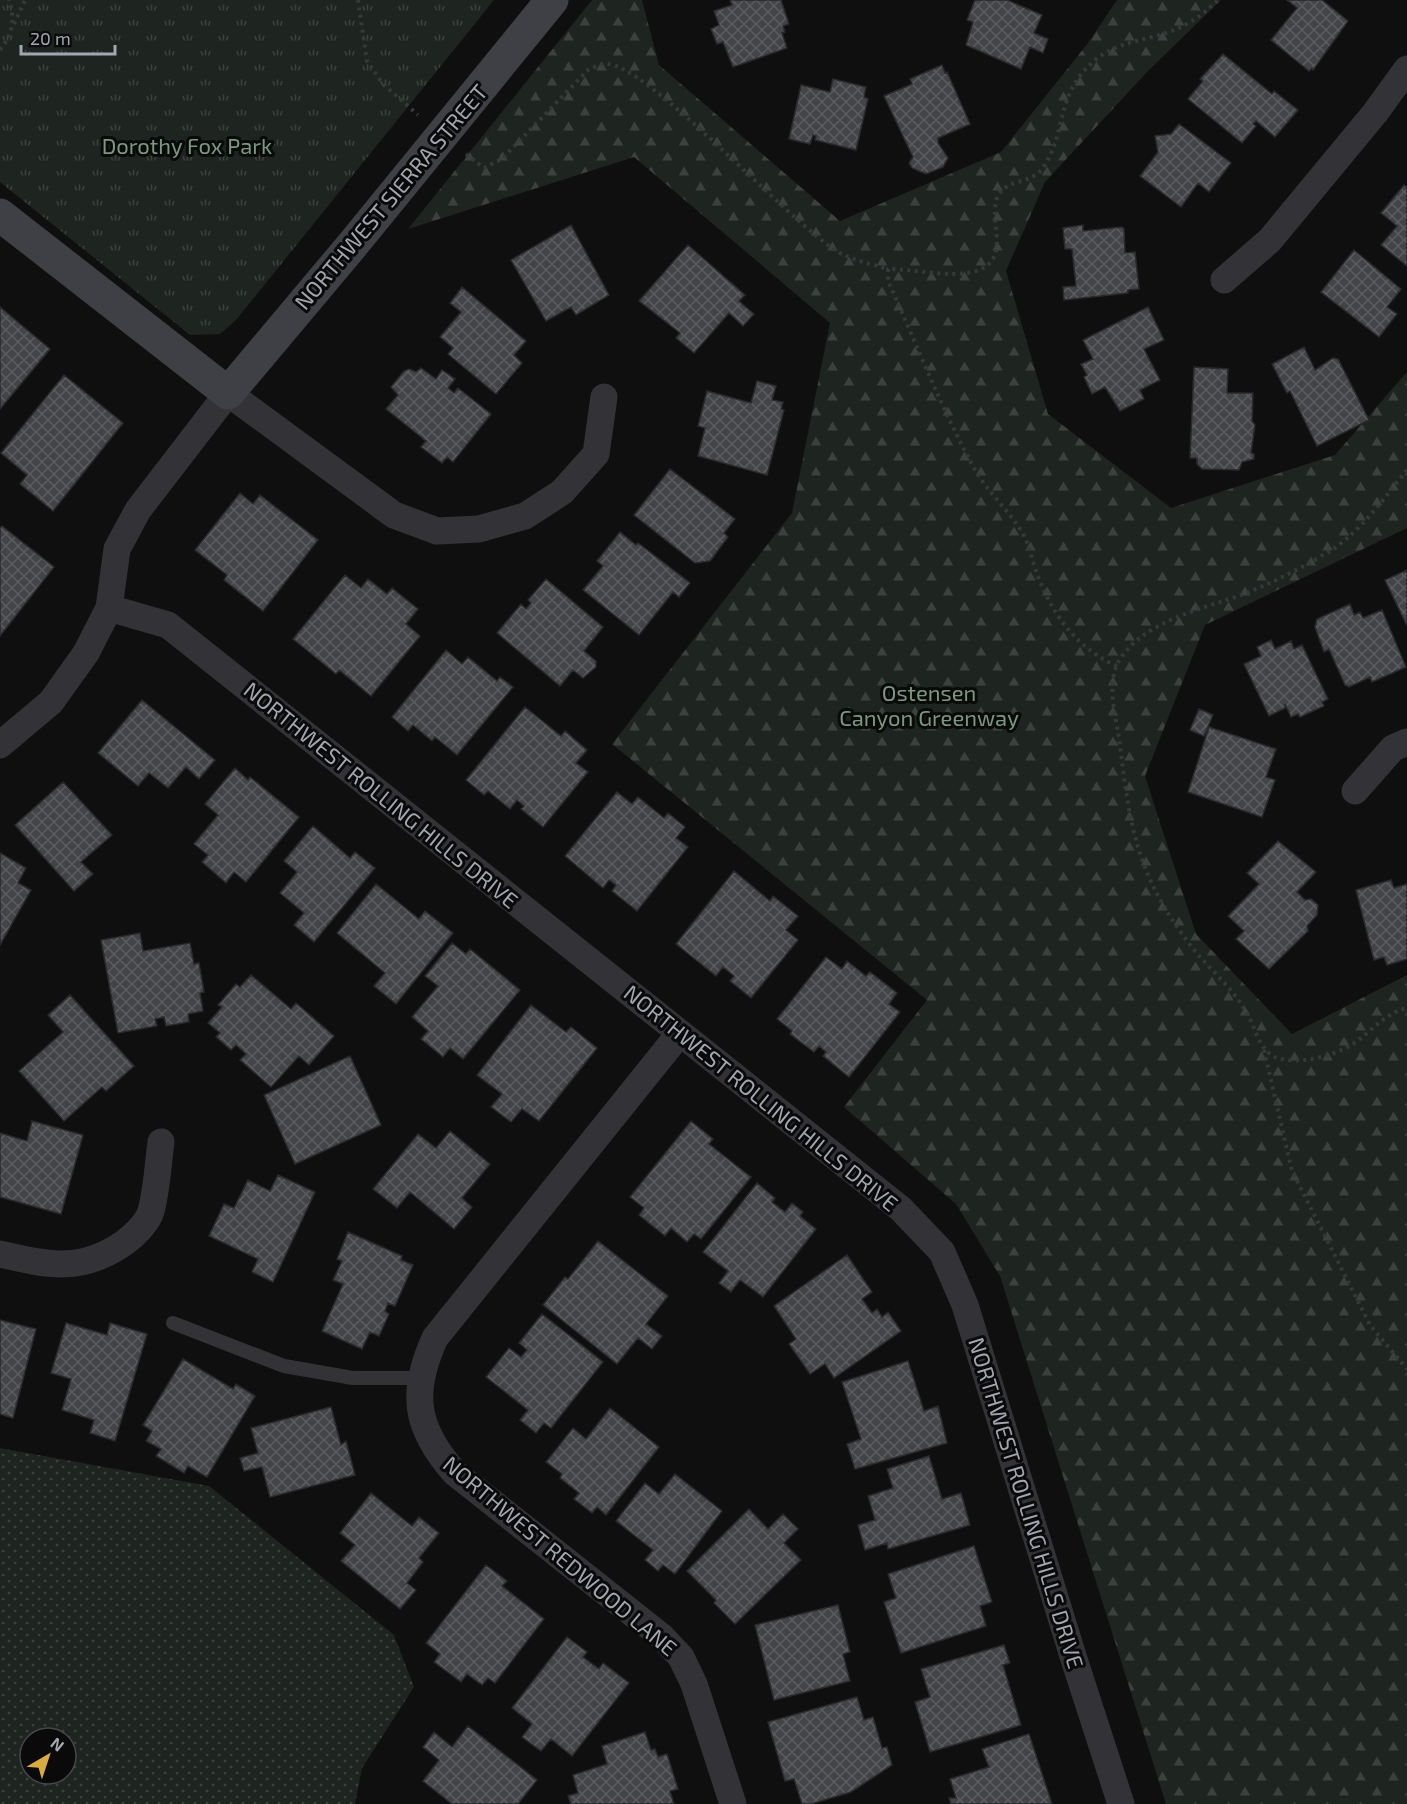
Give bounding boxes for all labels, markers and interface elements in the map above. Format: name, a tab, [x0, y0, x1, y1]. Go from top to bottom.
scale bar	[21, 18, 116, 56]
text: 20 m	[30, 27, 71, 49]
street label: NORTHWEST SIERRA STREET	[288, 78, 492, 314]
park label: Dorothy Fox Park	[102, 132, 272, 158]
street label: NORTHWEST ROLLING HILLS DRIVE	[240, 676, 524, 913]
park label: Ostensen Canyon Greenway	[839, 679, 1019, 730]
street label: NORTHWEST ROLLING HILLS DRIVE	[620, 979, 904, 1216]
street label: NORTHWEST ROLLING HILLS DRIVE	[964, 1334, 1090, 1671]
street label: NORTHWEST REDWOOD LANE	[439, 1450, 683, 1661]
north arrow	[18, 1726, 78, 1786]
text: N	[47, 1733, 68, 1755]

